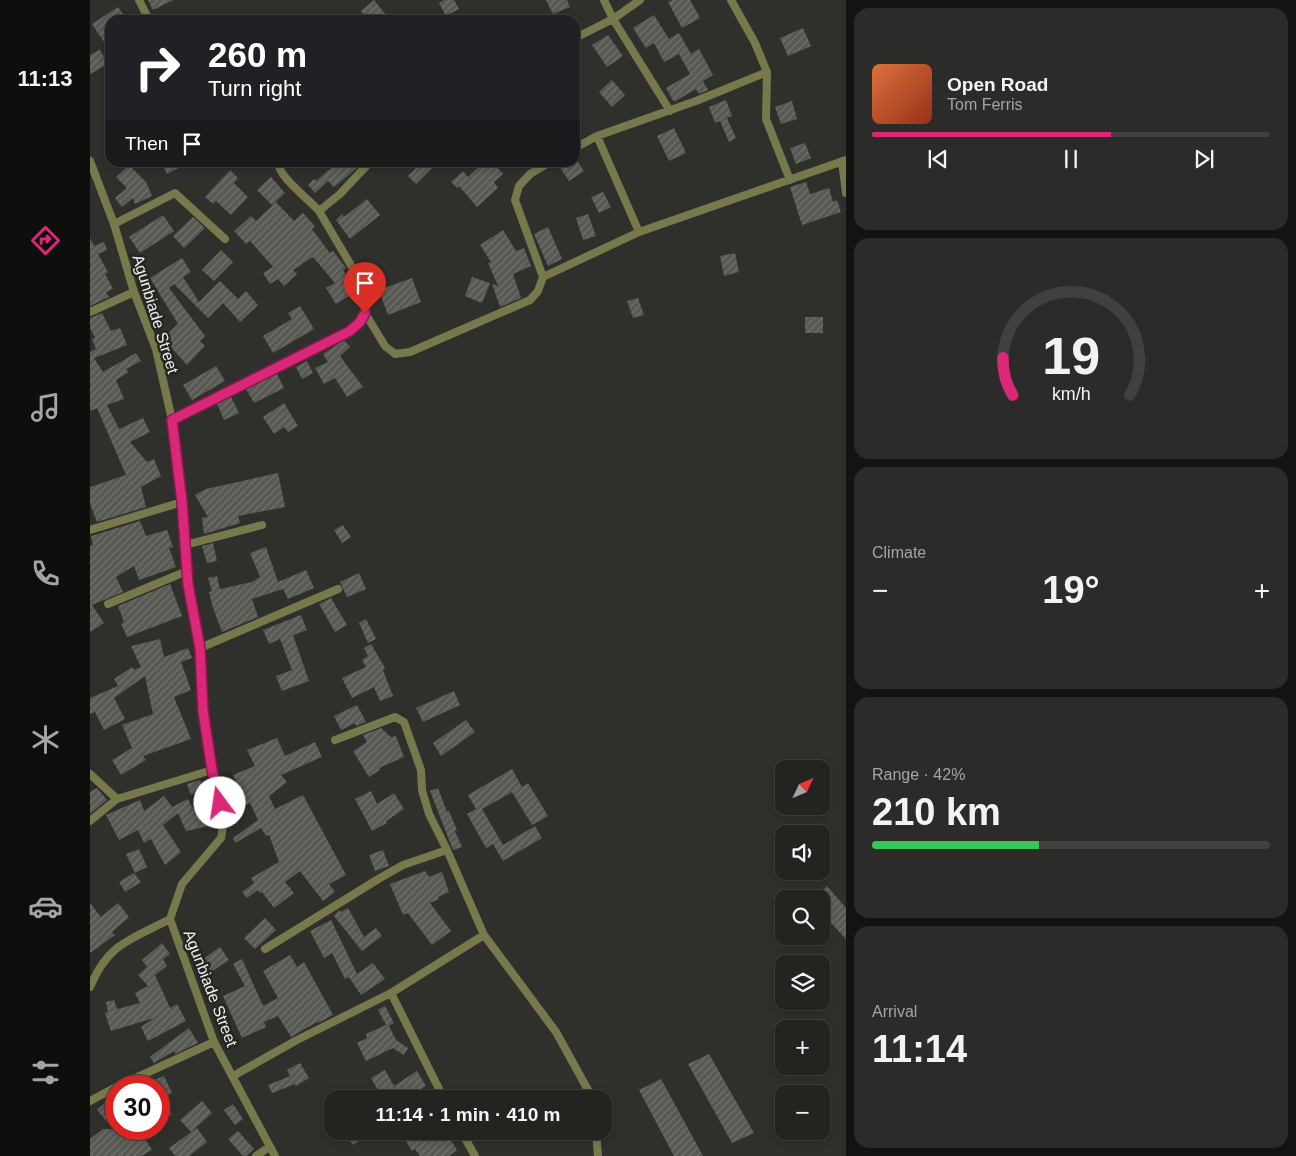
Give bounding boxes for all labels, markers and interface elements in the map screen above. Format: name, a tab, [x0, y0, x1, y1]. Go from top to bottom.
icon: right	[125, 35, 190, 100]
text: 260 m	[208, 35, 307, 74]
text: 11:13	[17, 66, 73, 91]
text: Open Road	[947, 74, 1048, 95]
text: Turn right	[208, 76, 301, 101]
text: Tom Ferris	[947, 96, 1023, 113]
icon: arrive	[178, 130, 206, 158]
text: Then	[125, 133, 168, 154]
icon: previous	[924, 145, 952, 173]
icon: pause	[1057, 145, 1085, 173]
icon: next	[1190, 145, 1218, 173]
icon: directions	[28, 223, 63, 258]
street label: Agunbiade Street	[129, 253, 182, 376]
pin	[344, 262, 386, 313]
icon: arrive	[351, 269, 379, 297]
text: 19	[1042, 327, 1100, 385]
text: km/h	[1052, 384, 1090, 404]
icon: music	[28, 390, 63, 425]
text: Climate	[872, 544, 926, 561]
icon: phone	[28, 556, 63, 591]
text: 19°	[1042, 569, 1100, 611]
text: −	[872, 575, 888, 606]
text: +	[1254, 575, 1270, 606]
icon: climate	[28, 722, 63, 757]
north arrow	[775, 760, 830, 815]
map controls	[775, 760, 830, 1140]
text: Range · 42%	[872, 766, 965, 783]
position arrow	[193, 776, 245, 828]
text: 210 km	[872, 791, 1001, 833]
button: sound	[775, 825, 830, 880]
icon: car	[28, 889, 63, 924]
button: search	[775, 890, 830, 945]
street label: Agunbiade Street	[180, 927, 241, 1049]
button: layers	[775, 955, 830, 1010]
text: Arrival	[872, 1003, 917, 1020]
button: +	[775, 1020, 830, 1075]
text: 11:14	[872, 1028, 967, 1070]
icon: filters	[28, 1055, 63, 1090]
speed limit sign: 30	[105, 1075, 170, 1140]
button: −	[775, 1085, 830, 1140]
text: 11:14 · 1 min · 410 m	[376, 1104, 560, 1125]

